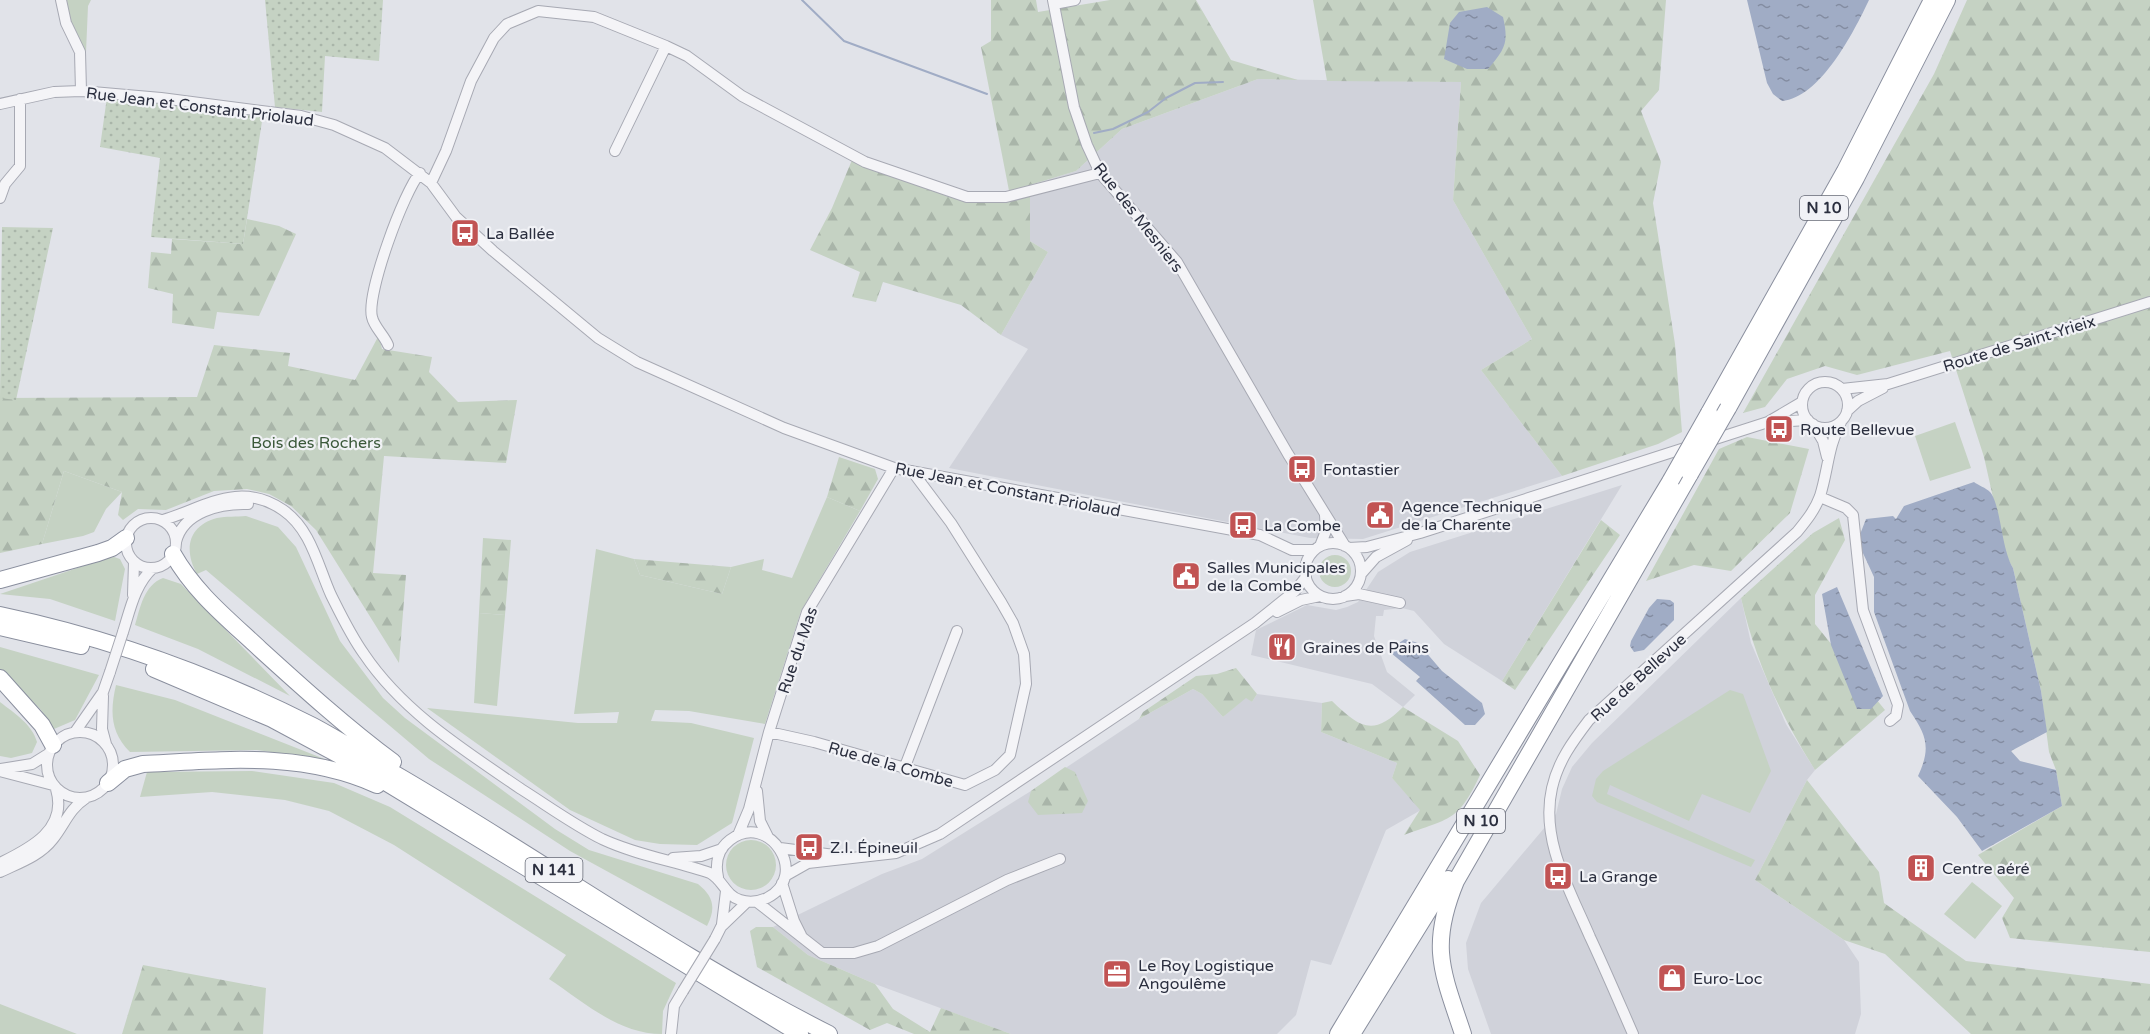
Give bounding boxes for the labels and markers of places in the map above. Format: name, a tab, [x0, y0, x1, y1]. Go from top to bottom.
bus stop icon: La Ballée	[449, 217, 481, 249]
place label: La Ballée	[486, 224, 555, 244]
bus stop icon: Route Bellevue	[1763, 413, 1795, 445]
place label: Route Bellevue	[1800, 420, 1914, 440]
bus stop icon: Fontastier	[1286, 453, 1318, 485]
place label: Fontastier	[1323, 460, 1400, 480]
place label: Agence Technique de la Charente	[1401, 497, 1542, 535]
public building icon: Agence Technique de la Charente	[1364, 499, 1396, 531]
bus stop icon: La Combe	[1227, 509, 1259, 541]
place label: La Combe	[1264, 516, 1341, 536]
place label: Salles Municipales de la Combe	[1207, 558, 1346, 596]
public building icon: Salles Municipales de la Combe	[1170, 560, 1202, 592]
restaurant icon: Graines de Pains	[1266, 631, 1298, 663]
place label: Graines de Pains	[1303, 638, 1429, 658]
bus stop icon: Z.I. Épineuil	[793, 831, 825, 863]
place label: Z.I. Épineuil	[830, 838, 918, 858]
building icon: Centre aéré	[1905, 852, 1937, 884]
place label: Centre aéré	[1942, 859, 2030, 879]
bus stop icon: La Grange	[1542, 860, 1574, 892]
place label: La Grange	[1579, 867, 1658, 887]
place label: Le Roy Logistique Angoulême	[1138, 956, 1274, 994]
office icon: Le Roy Logistique Angoulême	[1101, 958, 1133, 990]
shop icon: Euro-Loc	[1656, 962, 1688, 994]
place label: Euro-Loc	[1693, 969, 1762, 989]

